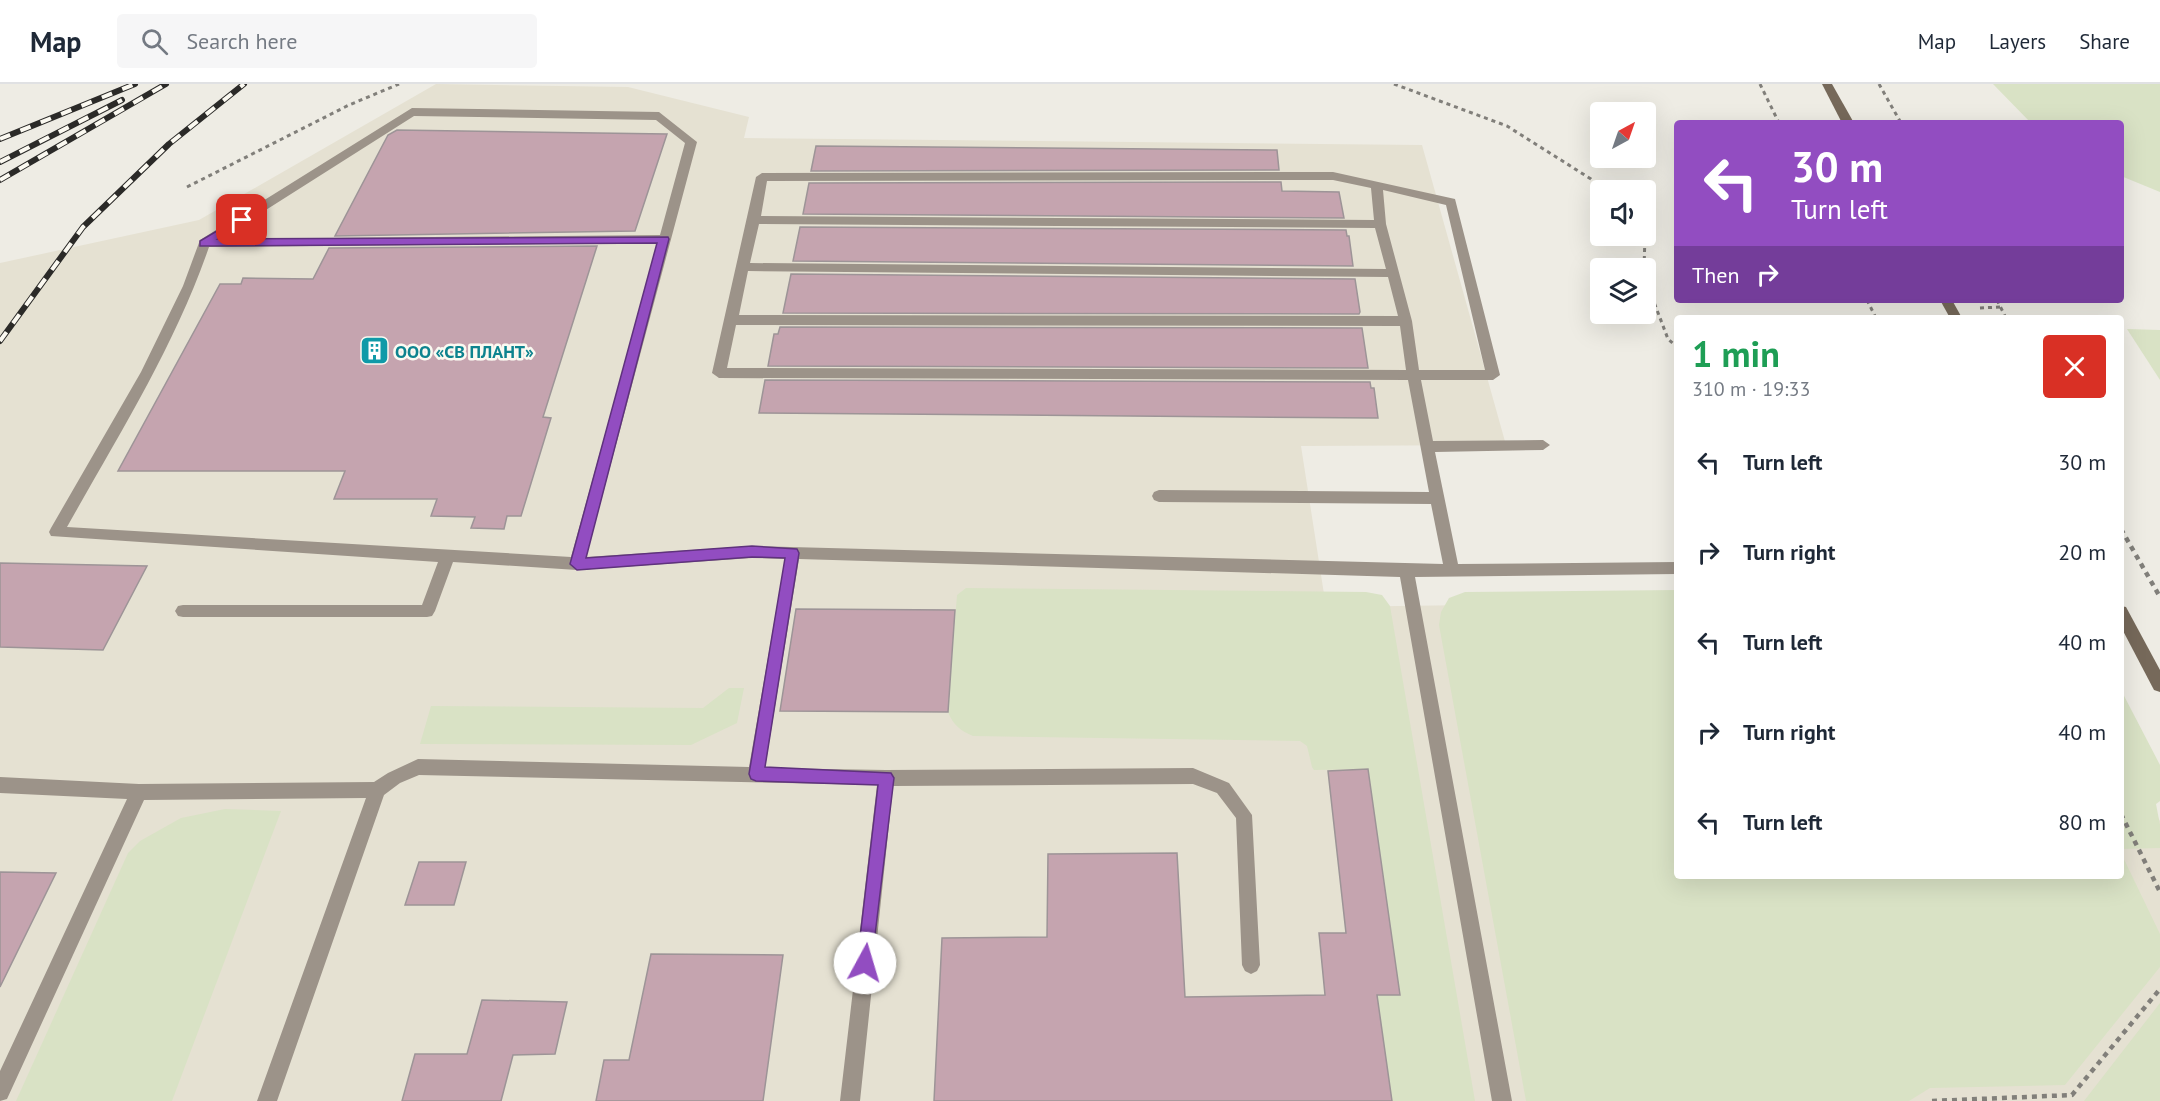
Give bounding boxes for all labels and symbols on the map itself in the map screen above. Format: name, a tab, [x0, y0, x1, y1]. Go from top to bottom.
north arrow	[1590, 102, 1656, 168]
pin	[216, 194, 267, 245]
building icon: ООО «СВ ПЛАНТ»	[358, 335, 390, 367]
place label: ООО «СВ ПЛАНТ»	[395, 340, 534, 363]
position arrow	[833, 931, 897, 995]

